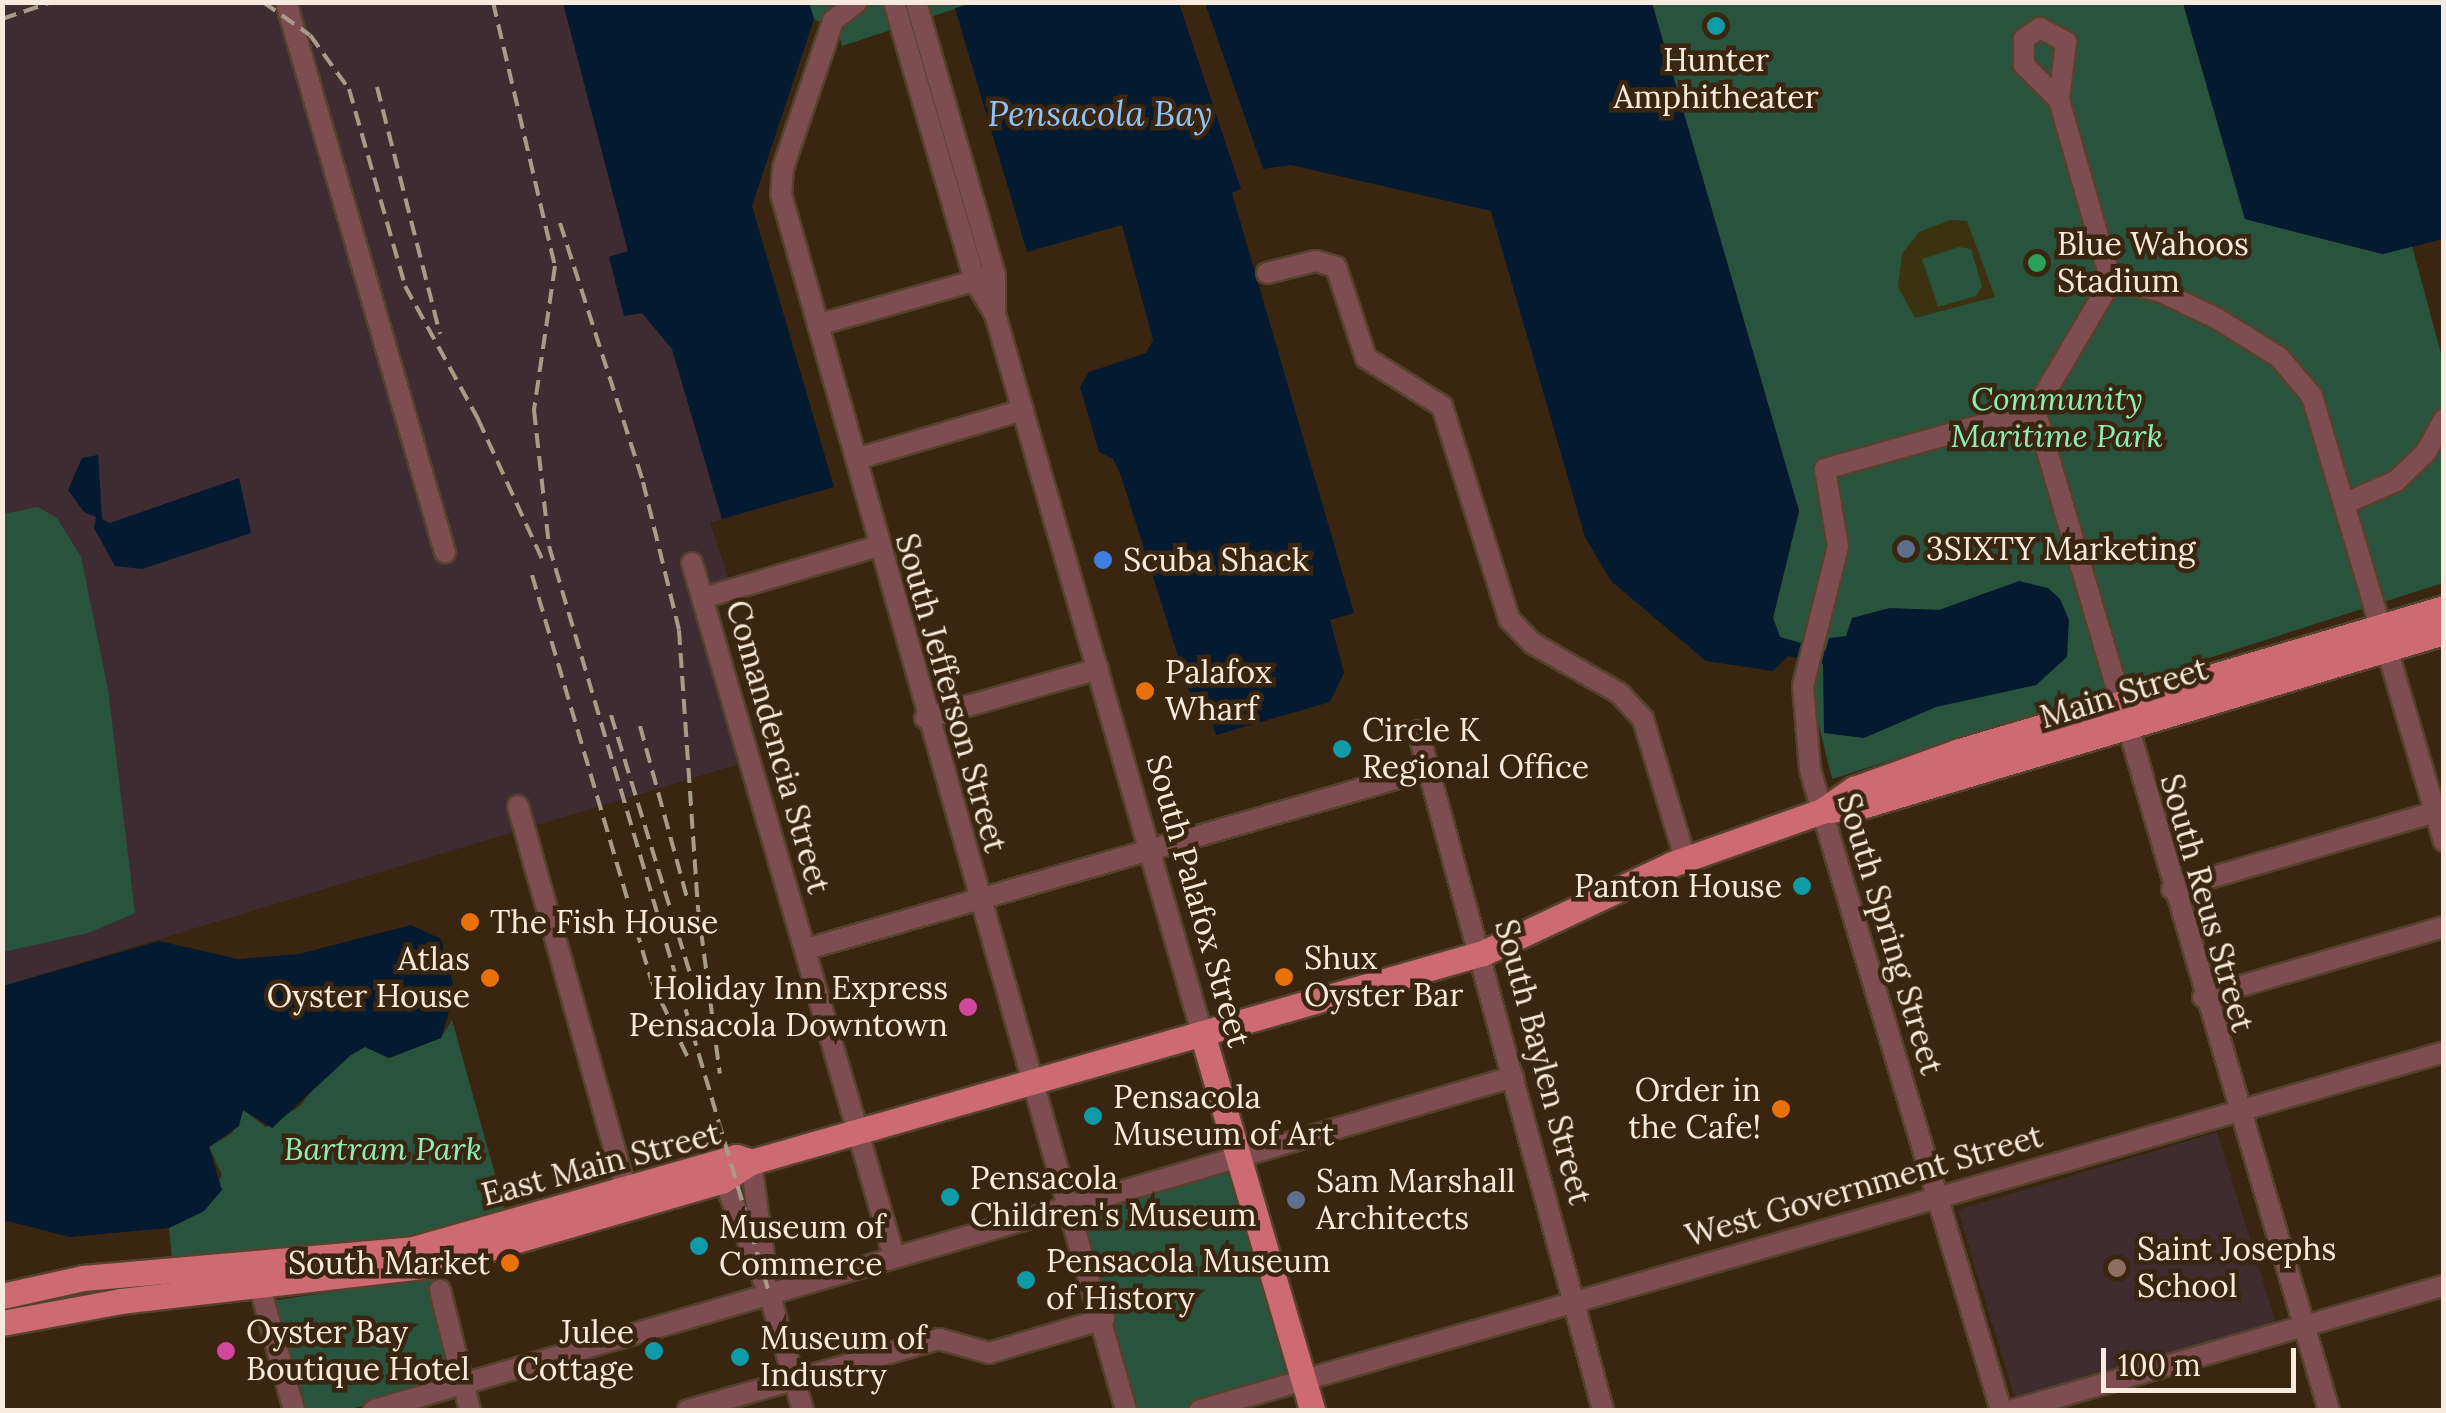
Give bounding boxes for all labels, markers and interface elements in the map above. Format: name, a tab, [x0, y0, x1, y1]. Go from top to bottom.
marker: Hunter Amphitheater	[1705, 15, 1727, 37]
place label: Hunter Amphitheater	[1613, 42, 1819, 117]
water label: Pensacola Bay	[988, 93, 1212, 135]
place label: Blue Wahoos Stadium	[2057, 226, 2249, 301]
marker: Blue Wahoos Stadium	[2026, 252, 2048, 274]
park label: Community Maritime Park	[1951, 381, 2163, 456]
street label: South Jefferson Street	[887, 529, 1015, 857]
place label: 3SIXTY Marketing	[1926, 530, 2196, 568]
marker: 3SIXTY Marketing	[1895, 538, 1917, 560]
place label: Scuba Shack	[1123, 541, 1309, 579]
marker: Scuba Shack	[1092, 549, 1114, 571]
street label: Comandencia Street	[718, 596, 838, 898]
street label: Main Street	[2035, 649, 2213, 737]
place label: Palafox Wharf	[1165, 654, 1272, 729]
marker: Palafox Wharf	[1134, 680, 1156, 702]
place label: Circle K Regional Office	[1362, 712, 1589, 787]
marker: Circle K Regional Office	[1331, 738, 1353, 760]
street label: South Palafox Street	[1138, 750, 1258, 1052]
street label: South Reus Street	[2152, 770, 2262, 1036]
street label: South Spring Street	[1829, 789, 1951, 1079]
place label: Panton House	[1574, 867, 1782, 905]
marker: Panton House	[1791, 875, 1813, 897]
place label: The Fish House	[490, 903, 718, 941]
marker: The Fish House	[459, 911, 481, 933]
street label: South Baylen Street	[1486, 915, 1600, 1209]
place label: Shux Oyster Bar	[1304, 940, 1463, 1015]
place label: Atlas Oyster House	[267, 941, 470, 1016]
marker: Shux Oyster Bar	[1273, 966, 1295, 988]
marker: Atlas Oyster House	[479, 967, 501, 989]
place label: Holiday Inn Express Pensacola Downtown	[629, 970, 948, 1045]
marker: Holiday Inn Express Pensacola Downtown	[957, 996, 979, 1018]
place label: Order in the Cafe!	[1628, 1072, 1761, 1147]
place label: Pensacola Museum of Art	[1113, 1079, 1334, 1154]
marker: Order in the Cafe!	[1770, 1098, 1792, 1120]
marker: Pensacola Museum of Art	[1082, 1105, 1104, 1127]
street label: East Main Street	[477, 1114, 725, 1214]
street label: West Government Street	[1681, 1117, 2047, 1255]
park label: Bartram Park	[284, 1130, 482, 1168]
place label: Pensacola Children's Museum	[970, 1160, 1257, 1235]
place label: Sam Marshall Architects	[1316, 1163, 1515, 1238]
marker: Pensacola Children's Museum	[939, 1186, 961, 1208]
marker: Sam Marshall Architects	[1285, 1189, 1307, 1211]
place label: Museum of Commerce	[719, 1209, 885, 1284]
place label: Saint Josephs School	[2137, 1231, 2336, 1306]
marker: Museum of Commerce	[688, 1235, 710, 1257]
place label: Pensacola Museum of History	[1046, 1243, 1331, 1318]
place label: South Market	[288, 1244, 490, 1282]
marker: South Market	[499, 1252, 521, 1274]
marker: Saint Josephs School	[2106, 1257, 2128, 1279]
marker: Pensacola Museum of History	[1015, 1269, 1037, 1291]
place label: Oyster Bay Boutique Hotel	[246, 1314, 470, 1389]
place label: Julee Cottage	[516, 1314, 634, 1389]
place label: Museum of Industry	[760, 1320, 926, 1395]
scale bar	[2106, 1328, 2301, 1390]
marker: Oyster Bay Boutique Hotel	[215, 1340, 237, 1362]
marker: Julee Cottage	[643, 1340, 665, 1362]
marker: Museum of Industry	[729, 1346, 751, 1368]
text: 100 m	[2118, 1346, 2201, 1384]

